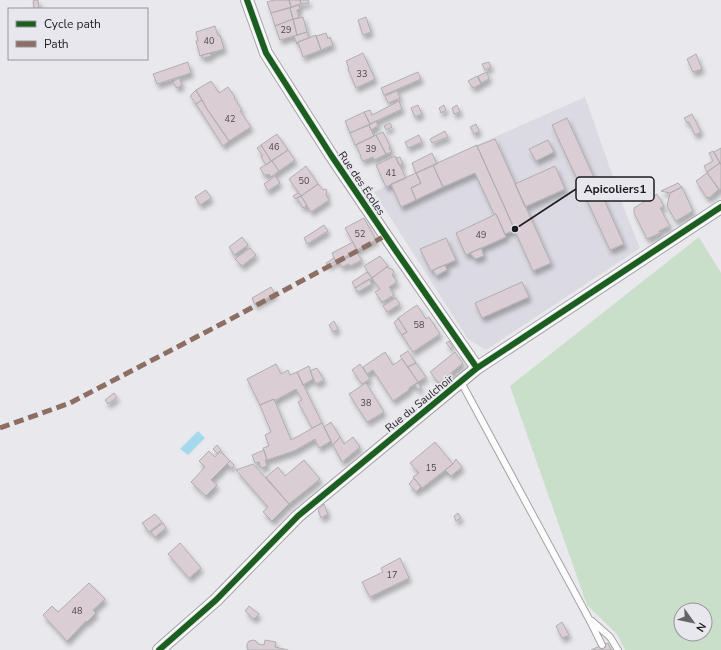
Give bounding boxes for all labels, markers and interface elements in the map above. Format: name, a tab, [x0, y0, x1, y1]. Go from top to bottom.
legend	[8, 8, 148, 60]
text: Cycle path	[44, 16, 101, 32]
house number: 29	[281, 24, 291, 36]
house number: 40	[204, 35, 214, 47]
text: Path	[44, 36, 69, 52]
house number: 33	[357, 68, 367, 80]
house number: 42	[225, 113, 235, 125]
house number: 46	[269, 141, 279, 153]
house number: 39	[366, 143, 376, 155]
street label: Rue des Écoles	[335, 148, 389, 218]
house number: 41	[386, 167, 396, 179]
house number: 50	[299, 175, 309, 187]
callout: Apicoliers1	[576, 177, 654, 201]
text: Apicoliers1	[584, 181, 646, 197]
house number: 52	[355, 228, 365, 240]
house number: 49	[476, 229, 486, 241]
house number: 58	[414, 319, 424, 331]
street label: Rue du Saulchoir	[382, 371, 457, 436]
house number: 38	[361, 397, 371, 409]
house number: 15	[426, 462, 436, 474]
house number: 17	[387, 569, 397, 581]
north arrow	[673, 602, 713, 642]
house number: 48	[72, 605, 82, 617]
text: N	[692, 620, 709, 635]

